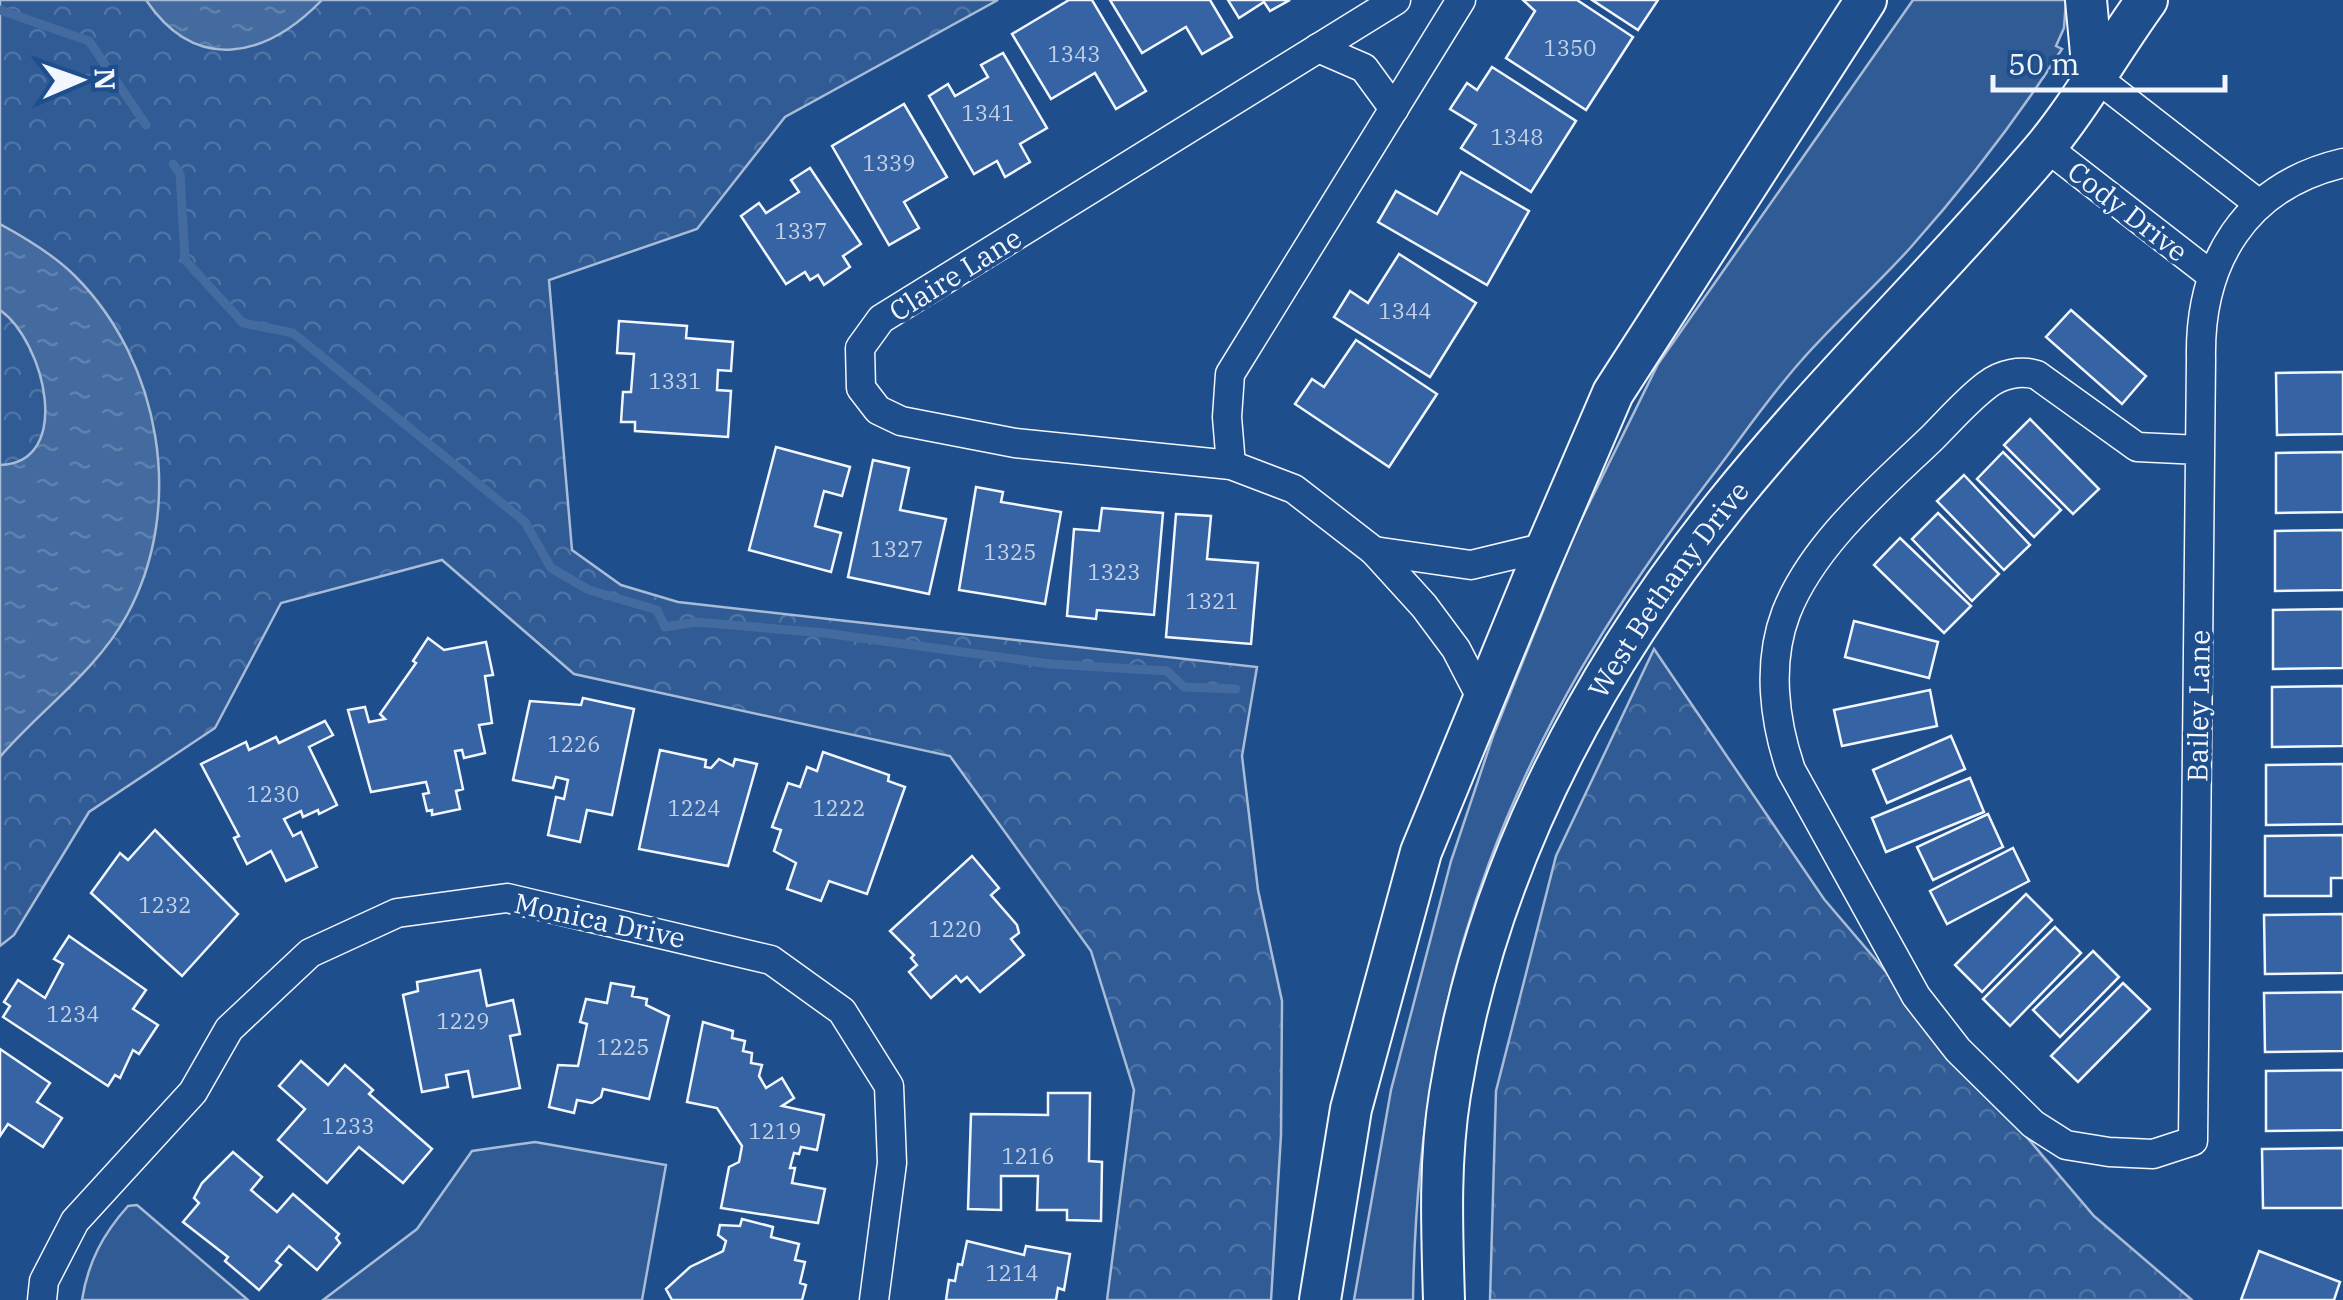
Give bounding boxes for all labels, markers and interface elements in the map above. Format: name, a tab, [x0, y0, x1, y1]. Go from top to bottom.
north arrow	[30, 30, 130, 130]
scale bar	[1993, 30, 2226, 92]
house number: 1350	[1544, 33, 1596, 62]
house number: 1343	[1048, 39, 1100, 68]
text: 50 m	[2008, 44, 2080, 83]
text: N	[87, 67, 124, 91]
house number: 1341	[962, 98, 1014, 127]
house number: 1348	[1491, 122, 1543, 151]
house number: 1339	[863, 148, 915, 177]
street label: Cody Drive	[2060, 152, 2196, 270]
house number: 1337	[775, 216, 827, 245]
street label: Claire Lane	[882, 219, 1028, 329]
house number: 1344	[1379, 296, 1431, 325]
house number: 1331	[649, 366, 701, 395]
street label: West Bethany Drive	[1579, 473, 1756, 704]
house number: 1327	[871, 534, 923, 563]
house number: 1325	[984, 537, 1036, 566]
house number: 1323	[1088, 557, 1140, 586]
house number: 1321	[1186, 586, 1238, 615]
street label: Bailey Lane	[2178, 629, 2218, 783]
house number: 1226	[548, 729, 600, 758]
house number: 1230	[247, 779, 299, 808]
house number: 1224	[668, 793, 720, 822]
house number: 1222	[813, 793, 865, 822]
street label: Monica Drive	[511, 884, 689, 956]
house number: 1232	[139, 890, 191, 919]
house number: 1220	[929, 914, 981, 943]
house number: 1234	[47, 999, 99, 1028]
house number: 1229	[437, 1006, 489, 1035]
house number: 1225	[597, 1032, 649, 1061]
house number: 1233	[322, 1111, 374, 1140]
house number: 1219	[749, 1116, 801, 1145]
house number: 1216	[1002, 1141, 1054, 1170]
house number: 1214	[986, 1258, 1038, 1287]

